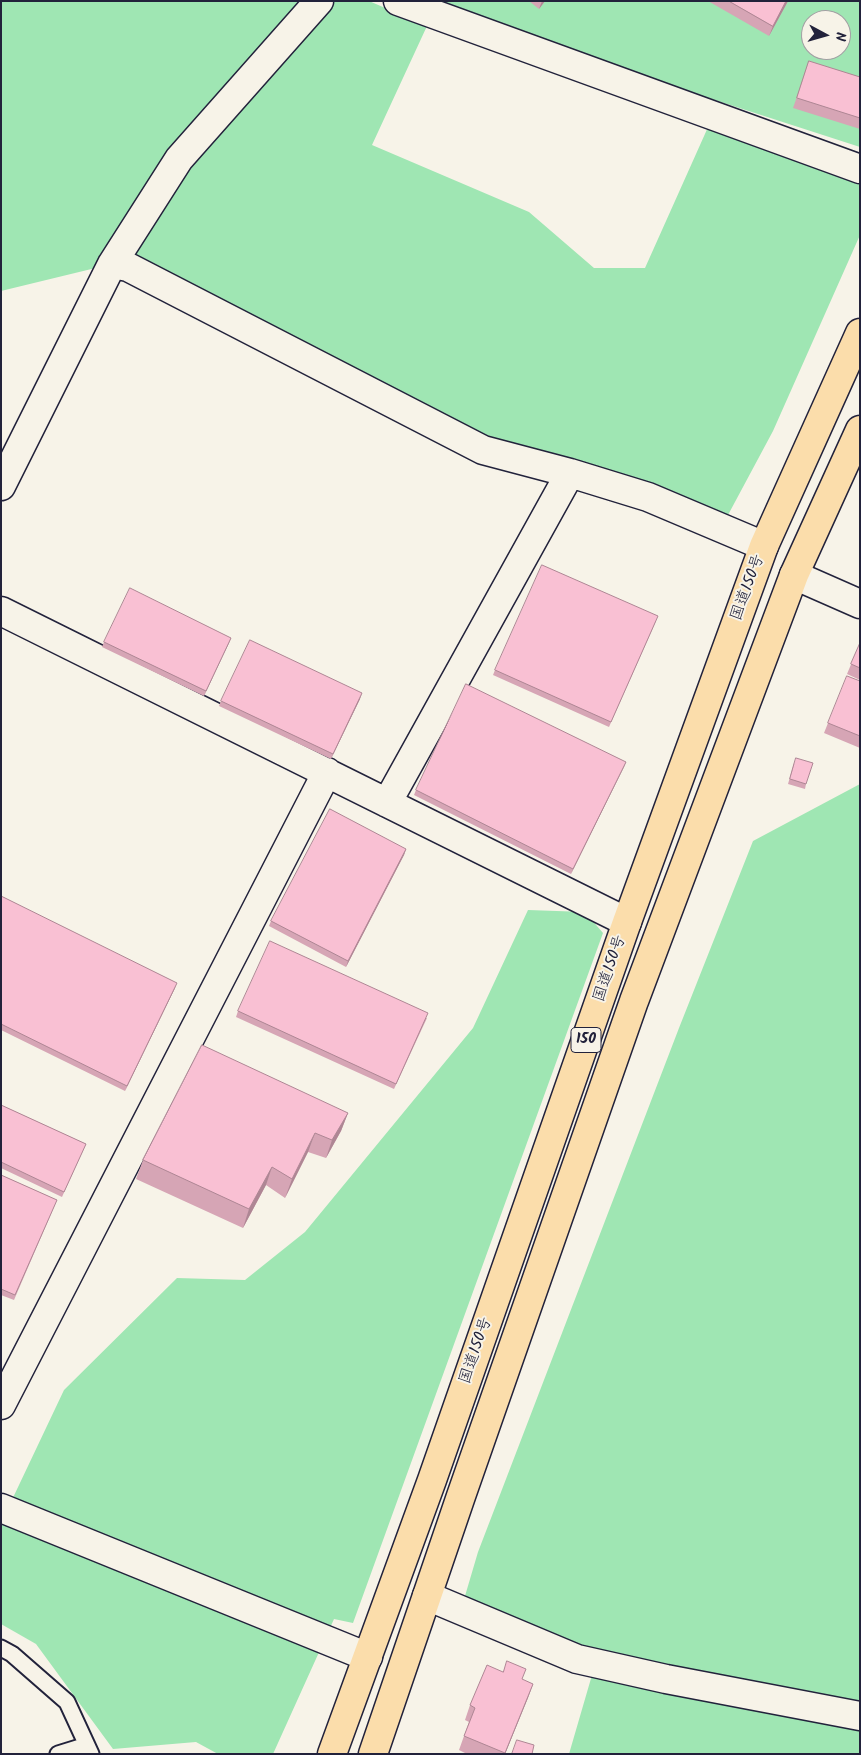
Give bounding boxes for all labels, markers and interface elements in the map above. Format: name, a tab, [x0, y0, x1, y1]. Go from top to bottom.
north arrow	[801, 10, 851, 60]
text: N	[829, 31, 851, 42]
street label: 国道150号	[728, 552, 770, 624]
street label: 国道150号	[591, 933, 631, 1005]
road number: 150	[571, 1028, 601, 1052]
street label: 国道150号	[457, 1315, 497, 1387]

